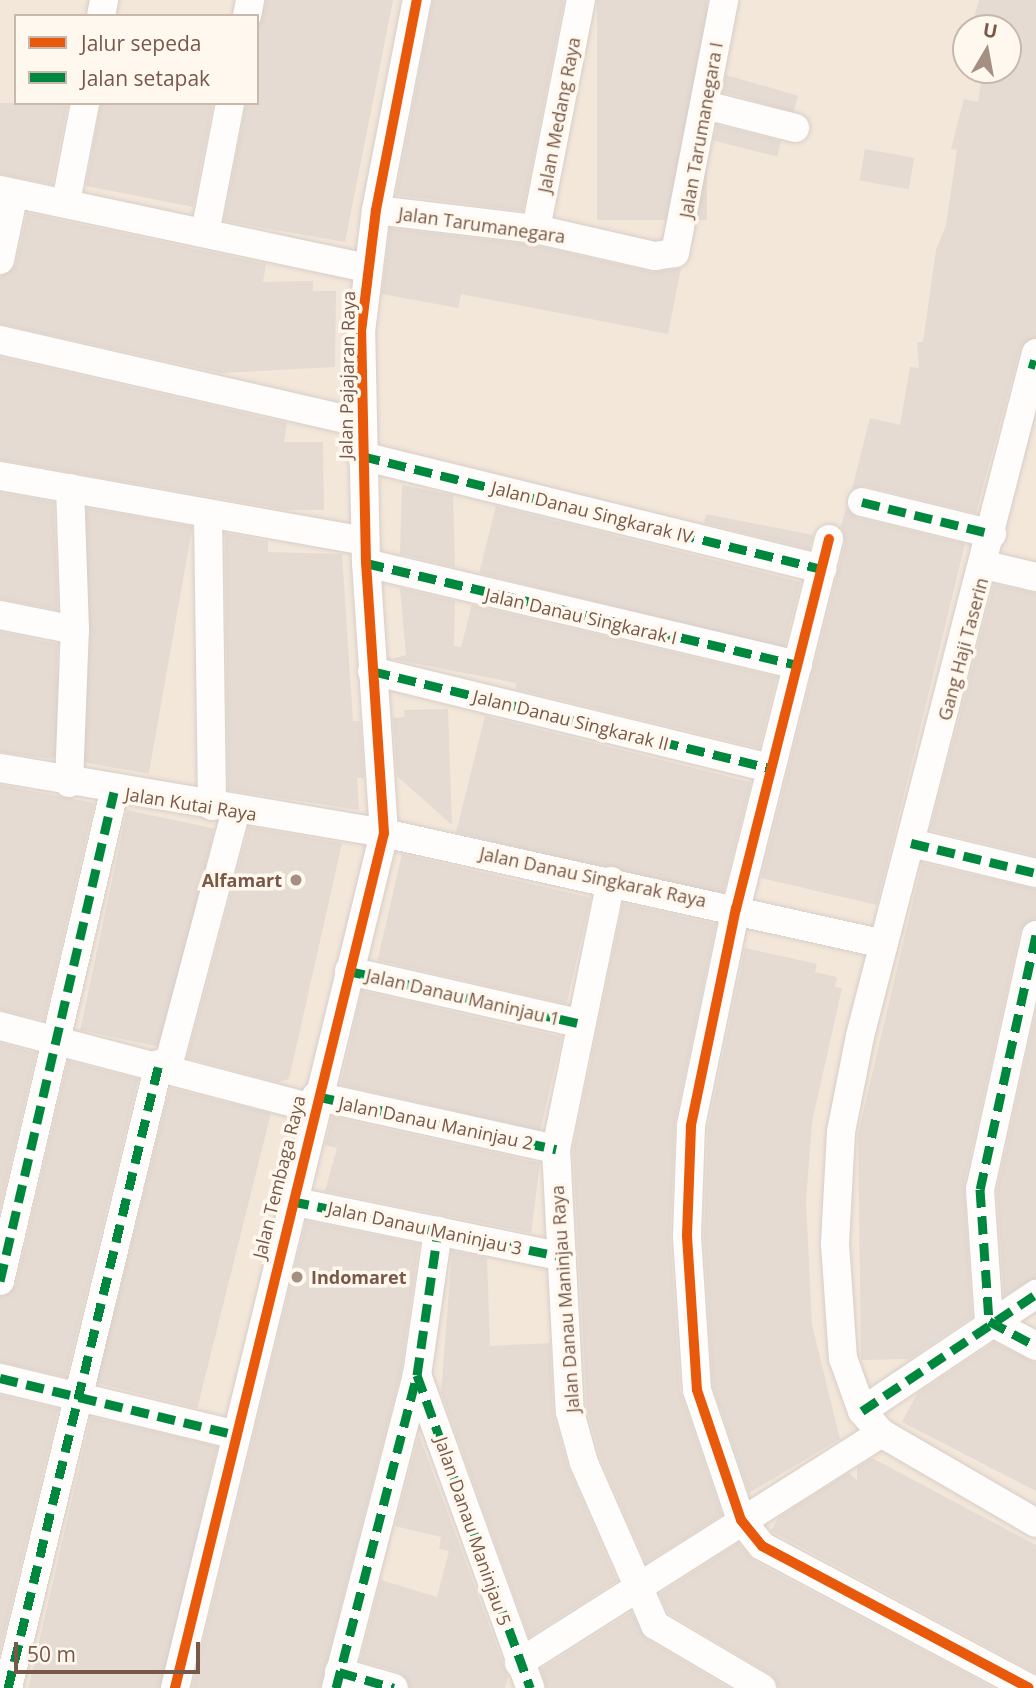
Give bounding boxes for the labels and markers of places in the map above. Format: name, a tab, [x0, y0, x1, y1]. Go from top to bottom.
place label: Alfamart	[202, 869, 282, 891]
marker: Alfamart	[288, 872, 304, 888]
place label: Indomaret	[311, 1266, 406, 1288]
marker: Indomaret	[289, 1269, 305, 1285]

